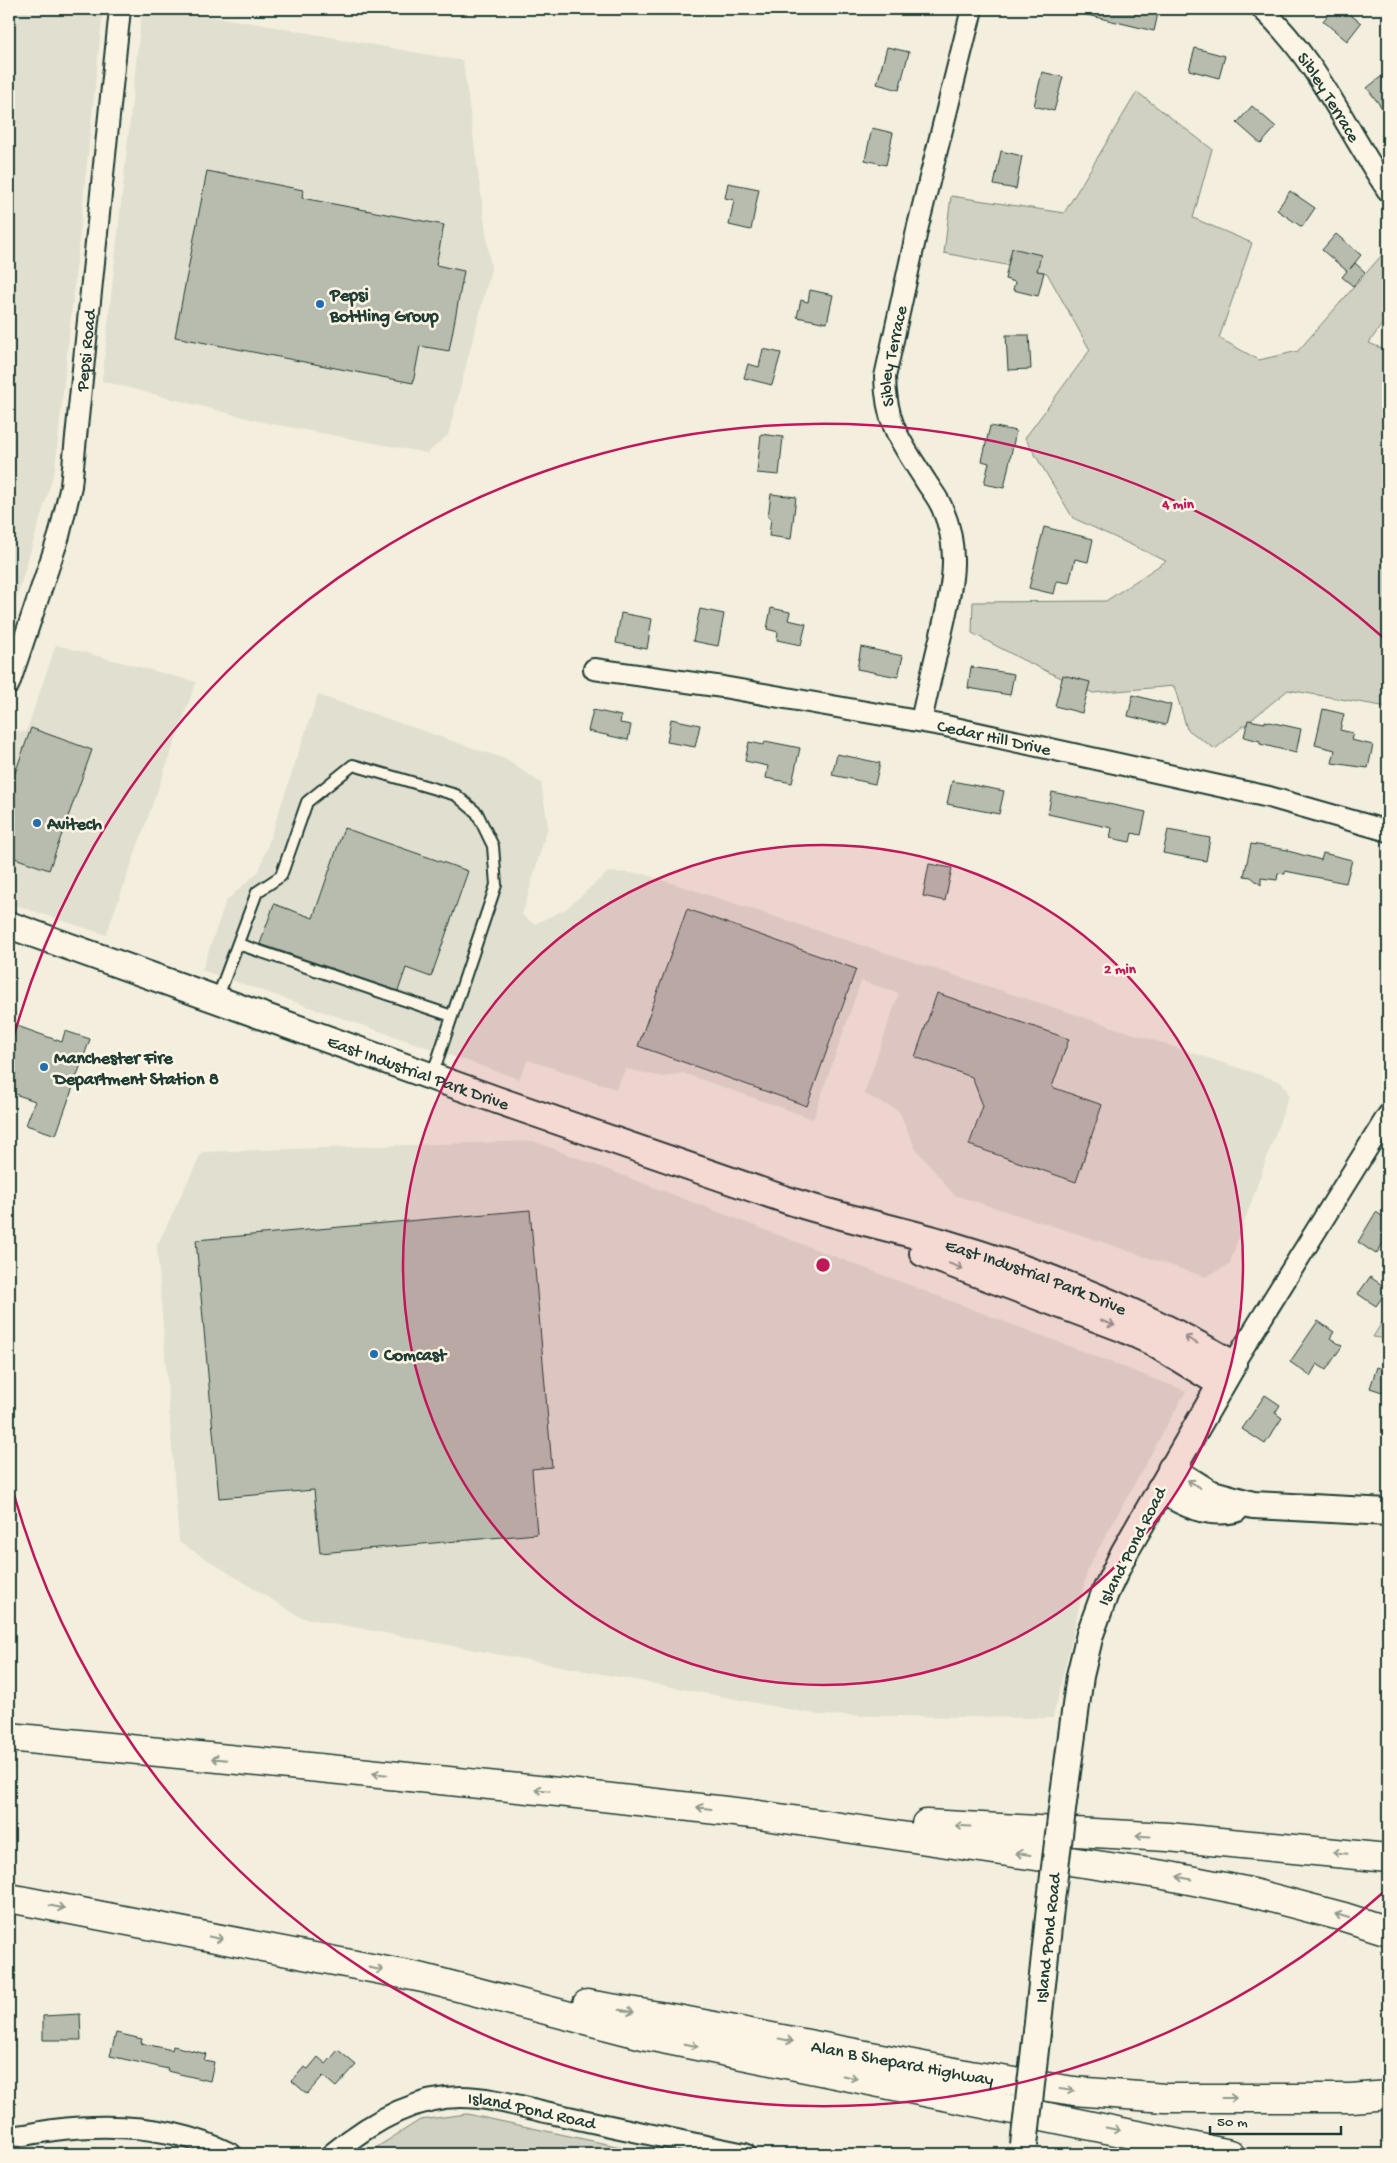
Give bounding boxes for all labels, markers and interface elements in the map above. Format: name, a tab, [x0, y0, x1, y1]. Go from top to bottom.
street label: Sibley Terrace	[1291, 49, 1364, 147]
place label: Pepsi Bottling Group	[329, 286, 439, 328]
marker: Pepsi Bottling Group	[314, 298, 326, 310]
street label: Sibley Terrace	[876, 303, 913, 408]
street label: Pepsi Road	[73, 307, 102, 394]
text: 4 min	[1161, 496, 1195, 514]
street label: Cedar Hill Drive	[935, 717, 1053, 762]
place label: Avitech	[46, 815, 102, 836]
marker: Avitech	[31, 817, 43, 829]
text: 2 min	[1104, 961, 1137, 979]
street label: East Industrial Park Drive	[324, 1032, 512, 1117]
place label: Manchester Fire Department Station 8	[52, 1049, 219, 1091]
marker: Manchester Fire Department Station 8	[38, 1061, 50, 1073]
street label: East Industrial Park Drive	[942, 1236, 1130, 1322]
centre of rings	[814, 1256, 832, 1274]
one-way arrow	[948, 1262, 963, 1271]
one-way arrow	[1100, 1318, 1115, 1328]
one-way arrow	[1184, 1335, 1199, 1344]
place label: Comcast	[383, 1346, 448, 1367]
marker: Comcast	[368, 1348, 380, 1360]
one-way arrow	[1188, 1478, 1202, 1488]
street label: Island Pond Road	[1094, 1483, 1173, 1610]
one-way arrow	[211, 1754, 227, 1763]
one-way arrow	[373, 1770, 389, 1779]
one-way arrow	[534, 1785, 550, 1795]
one-way arrow	[696, 1803, 712, 1813]
one-way arrow	[956, 1821, 972, 1830]
one-way arrow	[1135, 1831, 1151, 1840]
one-way arrow	[1332, 1848, 1348, 1858]
one-way arrow	[1015, 1849, 1031, 1859]
street label: Island Pond Road	[1032, 1871, 1067, 2004]
one-way arrow	[1176, 1873, 1192, 1883]
one-way arrow	[48, 1903, 64, 1913]
one-way arrow	[1334, 1911, 1350, 1921]
one-way arrow	[208, 1934, 224, 1943]
one-way arrow	[367, 1964, 383, 1974]
one-way arrow	[618, 2006, 634, 2016]
one-way arrow	[778, 2035, 794, 2045]
street label: Alan B Shepard Highway	[809, 2037, 995, 2092]
one-way arrow	[683, 2040, 699, 2050]
one-way arrow	[842, 2072, 858, 2082]
one-way arrow	[1059, 2086, 1075, 2096]
street label: Island Pond Road	[467, 2089, 599, 2136]
one-way arrow	[1220, 2093, 1237, 2103]
scale bar	[1210, 2103, 1341, 2135]
text: 50 m	[1217, 2114, 1248, 2132]
one-way arrow	[1104, 2125, 1120, 2134]

